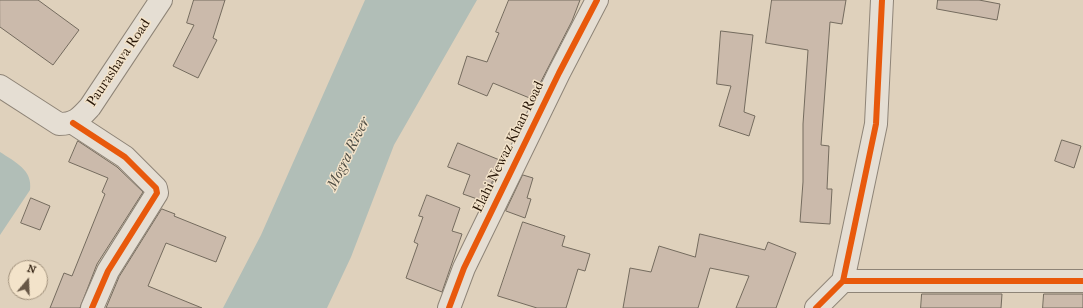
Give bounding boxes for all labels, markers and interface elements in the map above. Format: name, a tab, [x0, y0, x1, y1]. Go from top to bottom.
street label: Paurashava Road	[84, 16, 154, 110]
street label: Elahi Newaz Khan Road	[470, 79, 548, 215]
water label: Mogra River	[324, 115, 374, 193]
north arrow	[8, 260, 48, 300]
text: N	[26, 262, 38, 277]

